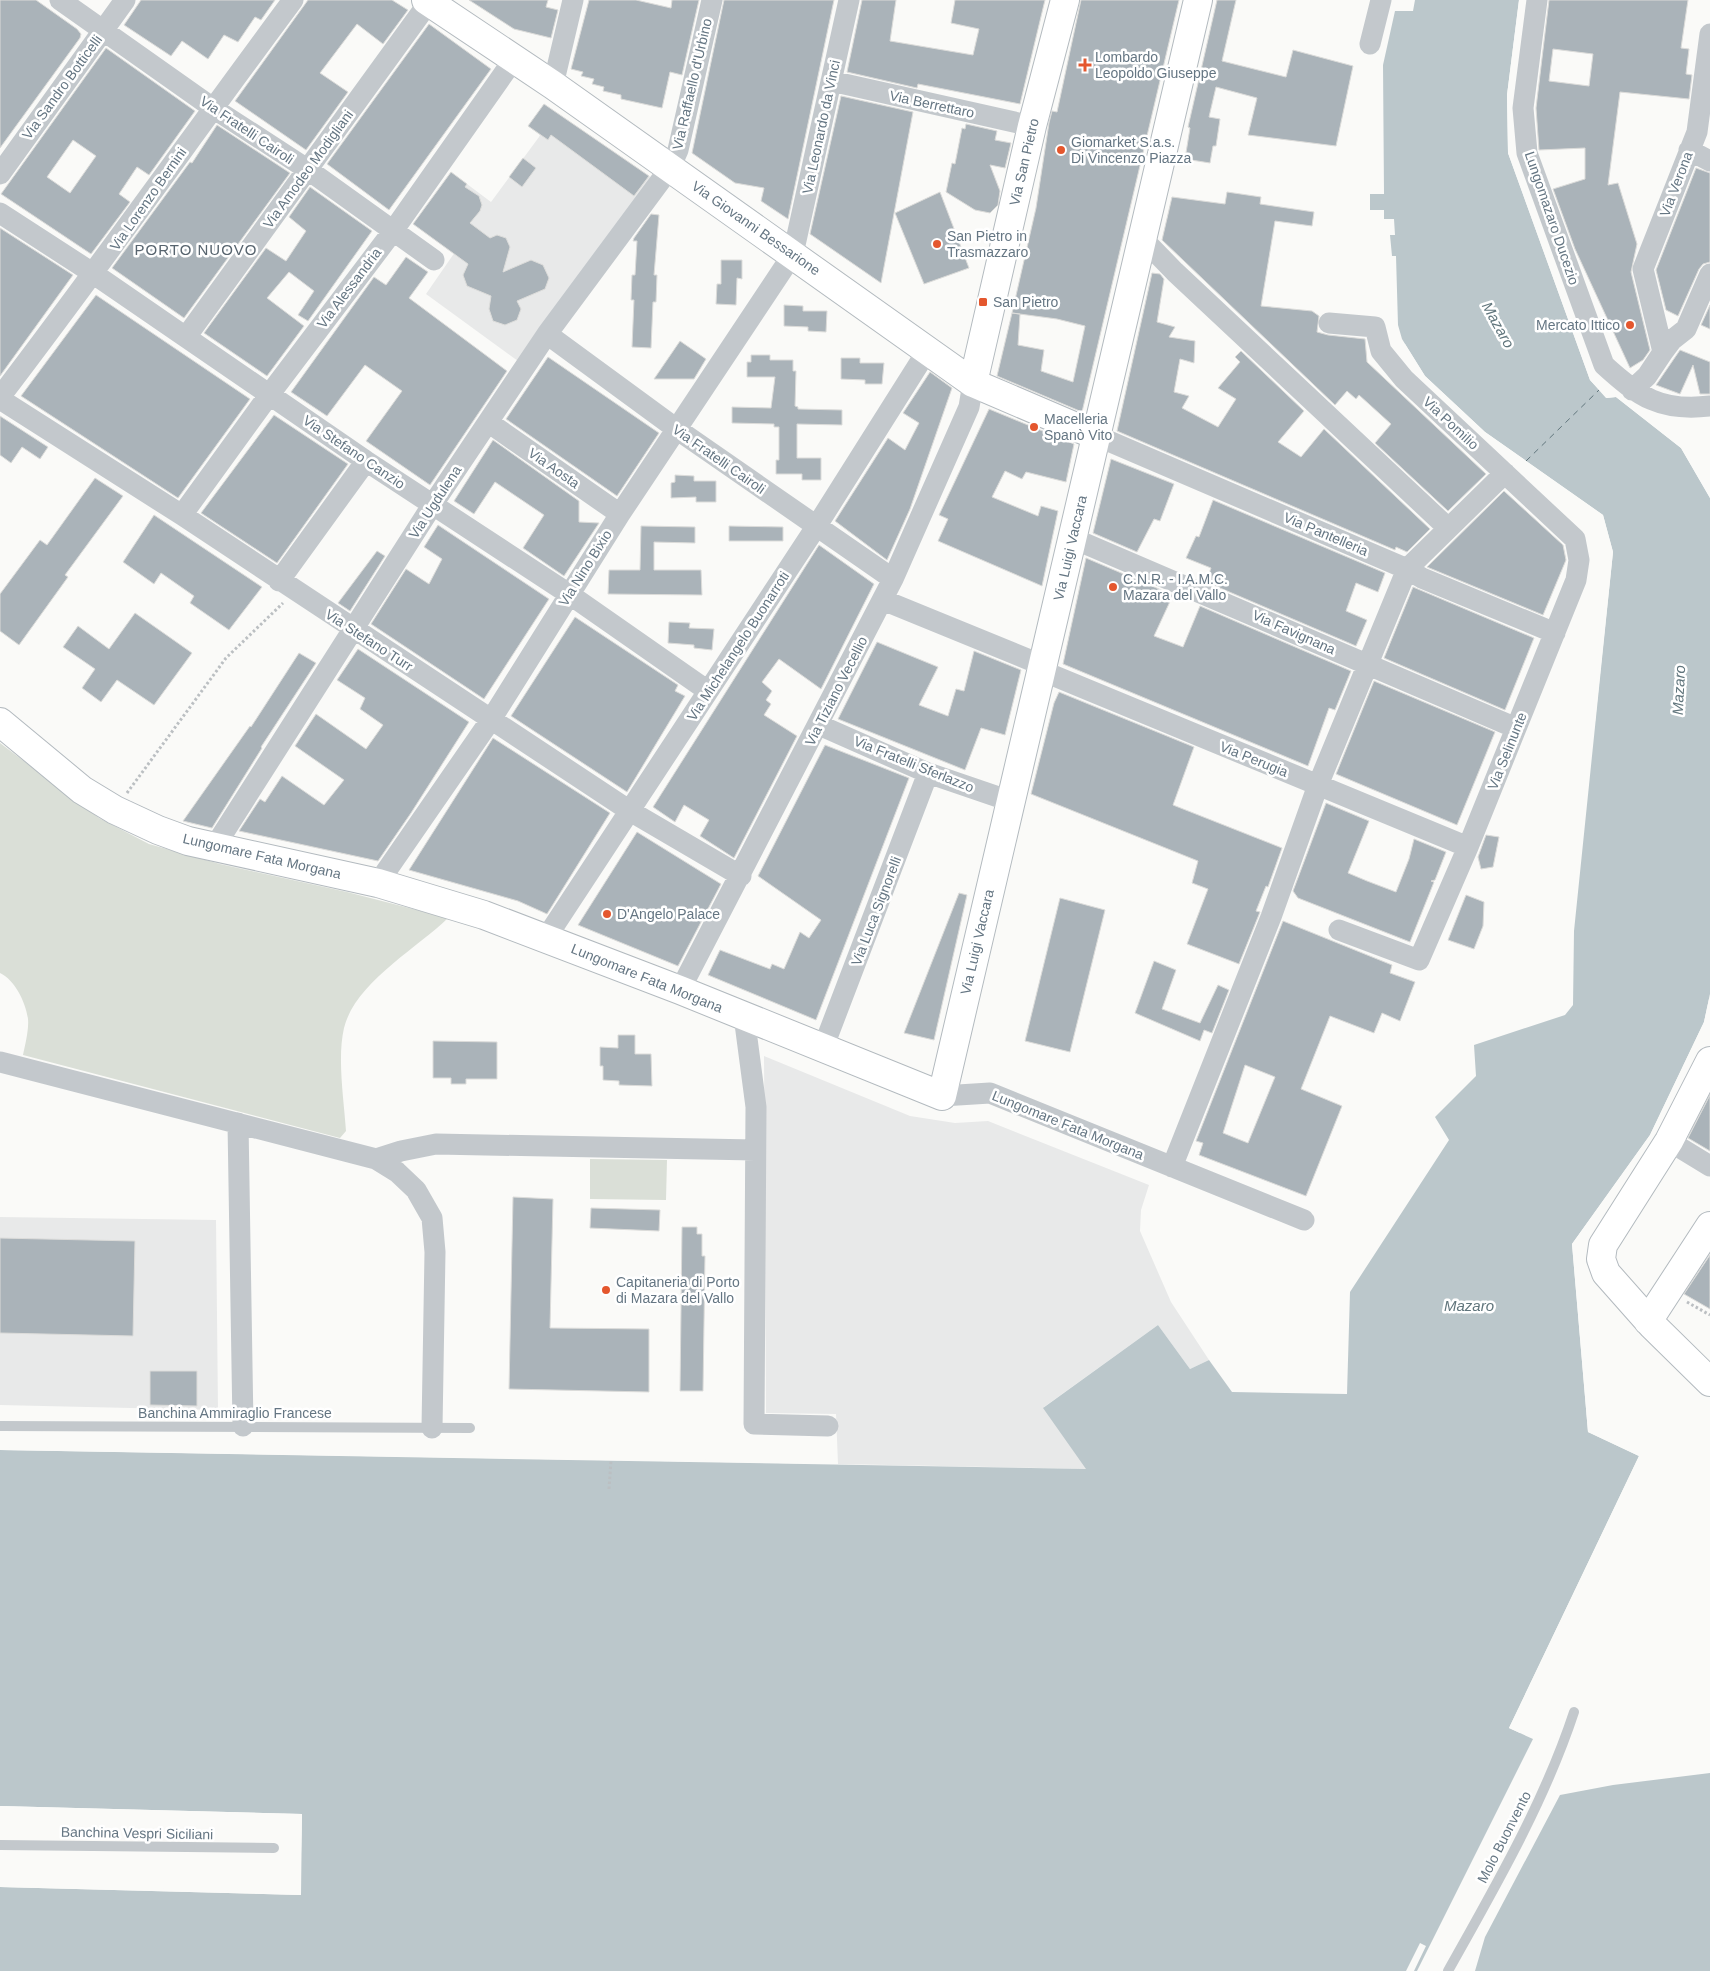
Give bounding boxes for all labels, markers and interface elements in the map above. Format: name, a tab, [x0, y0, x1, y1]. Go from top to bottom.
street label: Via Raffaello d'Urbino	[669, 16, 715, 151]
street label: Via Sandro Botticelli	[19, 32, 105, 142]
place label: Lombardo Leopoldo Giuseppe	[1095, 49, 1217, 81]
street label: Via Leonardo da Vinci	[799, 59, 843, 195]
marker: Lombardo Leopoldo Giuseppe	[1079, 59, 1091, 71]
street label: Via Berrettaro	[888, 87, 976, 121]
street label: Via Fratelli Cairoli	[197, 93, 297, 167]
street label: Via Amodeo Modigliani	[260, 107, 356, 231]
street label: Via San Pietro	[1006, 117, 1042, 207]
place label: Giomarket S.a.s. Di Vincenzo Piazza	[1071, 134, 1192, 166]
street label: Via Lorenzo Bernini	[106, 144, 190, 254]
marker: Giomarket S.a.s. Di Vincenzo Piazza	[1055, 144, 1067, 156]
street label: Lungomazaro Ducezio	[1522, 149, 1582, 287]
street label: Via Verona	[1656, 149, 1696, 219]
street label: Via Giovanni Bessarione	[689, 178, 823, 279]
place label: San Pietro in Trasmazzaro	[947, 228, 1028, 260]
marker: San Pietro in Trasmazzaro	[931, 238, 943, 250]
district label: PORTO NUOVO	[135, 241, 257, 258]
street label: Via Alessandria	[314, 245, 384, 331]
place label: San Pietro	[993, 294, 1059, 310]
marker: San Pietro	[977, 296, 989, 308]
water label: Mazaro	[1479, 299, 1518, 351]
place label: Mercato Ittico	[1536, 317, 1620, 333]
marker: Mercato Ittico	[1624, 319, 1636, 331]
street label: Via Pomilio	[1420, 393, 1482, 453]
place label: Macelleria Spanò Vito	[1044, 411, 1112, 443]
street label: Via Stefano Canzio	[300, 412, 408, 492]
street label: Via Fratelli Cairoli	[670, 421, 768, 497]
marker: Macelleria Spanò Vito	[1028, 421, 1040, 433]
street label: Via Aosta	[525, 445, 583, 492]
street label: Via Ugdulena	[405, 462, 465, 542]
street label: Via Luigi Vaccara	[1050, 494, 1090, 602]
street label: Via Pantelleria	[1281, 509, 1371, 559]
street label: Via Nino Bixio	[555, 527, 615, 609]
street label: Via Michelangelo Buonarroti	[684, 568, 792, 724]
place label: C.N.R. - I.A.M.C. Mazara del Vallo	[1123, 571, 1228, 603]
marker: C.N.R. - I.A.M.C. Mazara del Vallo	[1107, 581, 1119, 593]
street label: Via Stefano Turr	[322, 606, 416, 674]
street label: Via Favignana	[1250, 607, 1338, 658]
street label: Via Tiziano Vecellio	[802, 634, 871, 748]
water label: Mazaro	[1669, 665, 1688, 715]
street label: Via Selinunte	[1484, 710, 1530, 792]
street label: Via Fratelli Sferlazzo	[852, 733, 977, 795]
street label: Via Perugia	[1218, 738, 1291, 780]
street label: Lungomare Fata Morgana	[181, 830, 343, 882]
street label: Via Luca Signorelli	[848, 854, 904, 968]
street label: Via Luigi Vaccara	[957, 888, 997, 996]
place label: D'Angelo Palace	[617, 906, 720, 922]
marker: D'Angelo Palace	[601, 908, 613, 920]
street label: Lungomare Fata Morgana	[569, 940, 725, 1016]
street label: Lungomare Fata Morgana	[990, 1087, 1146, 1163]
place label: Capitaneria di Porto di Mazara del Vallo	[616, 1274, 740, 1306]
marker: Capitaneria di Porto di Mazara del Vallo	[600, 1284, 612, 1296]
water label: Mazaro	[1444, 1297, 1494, 1314]
street label: Banchina Ammiraglio Francese	[138, 1405, 332, 1421]
street label: Molo Buonvento	[1474, 1788, 1534, 1886]
street label: Banchina Vespri Siciliani	[61, 1824, 213, 1842]

